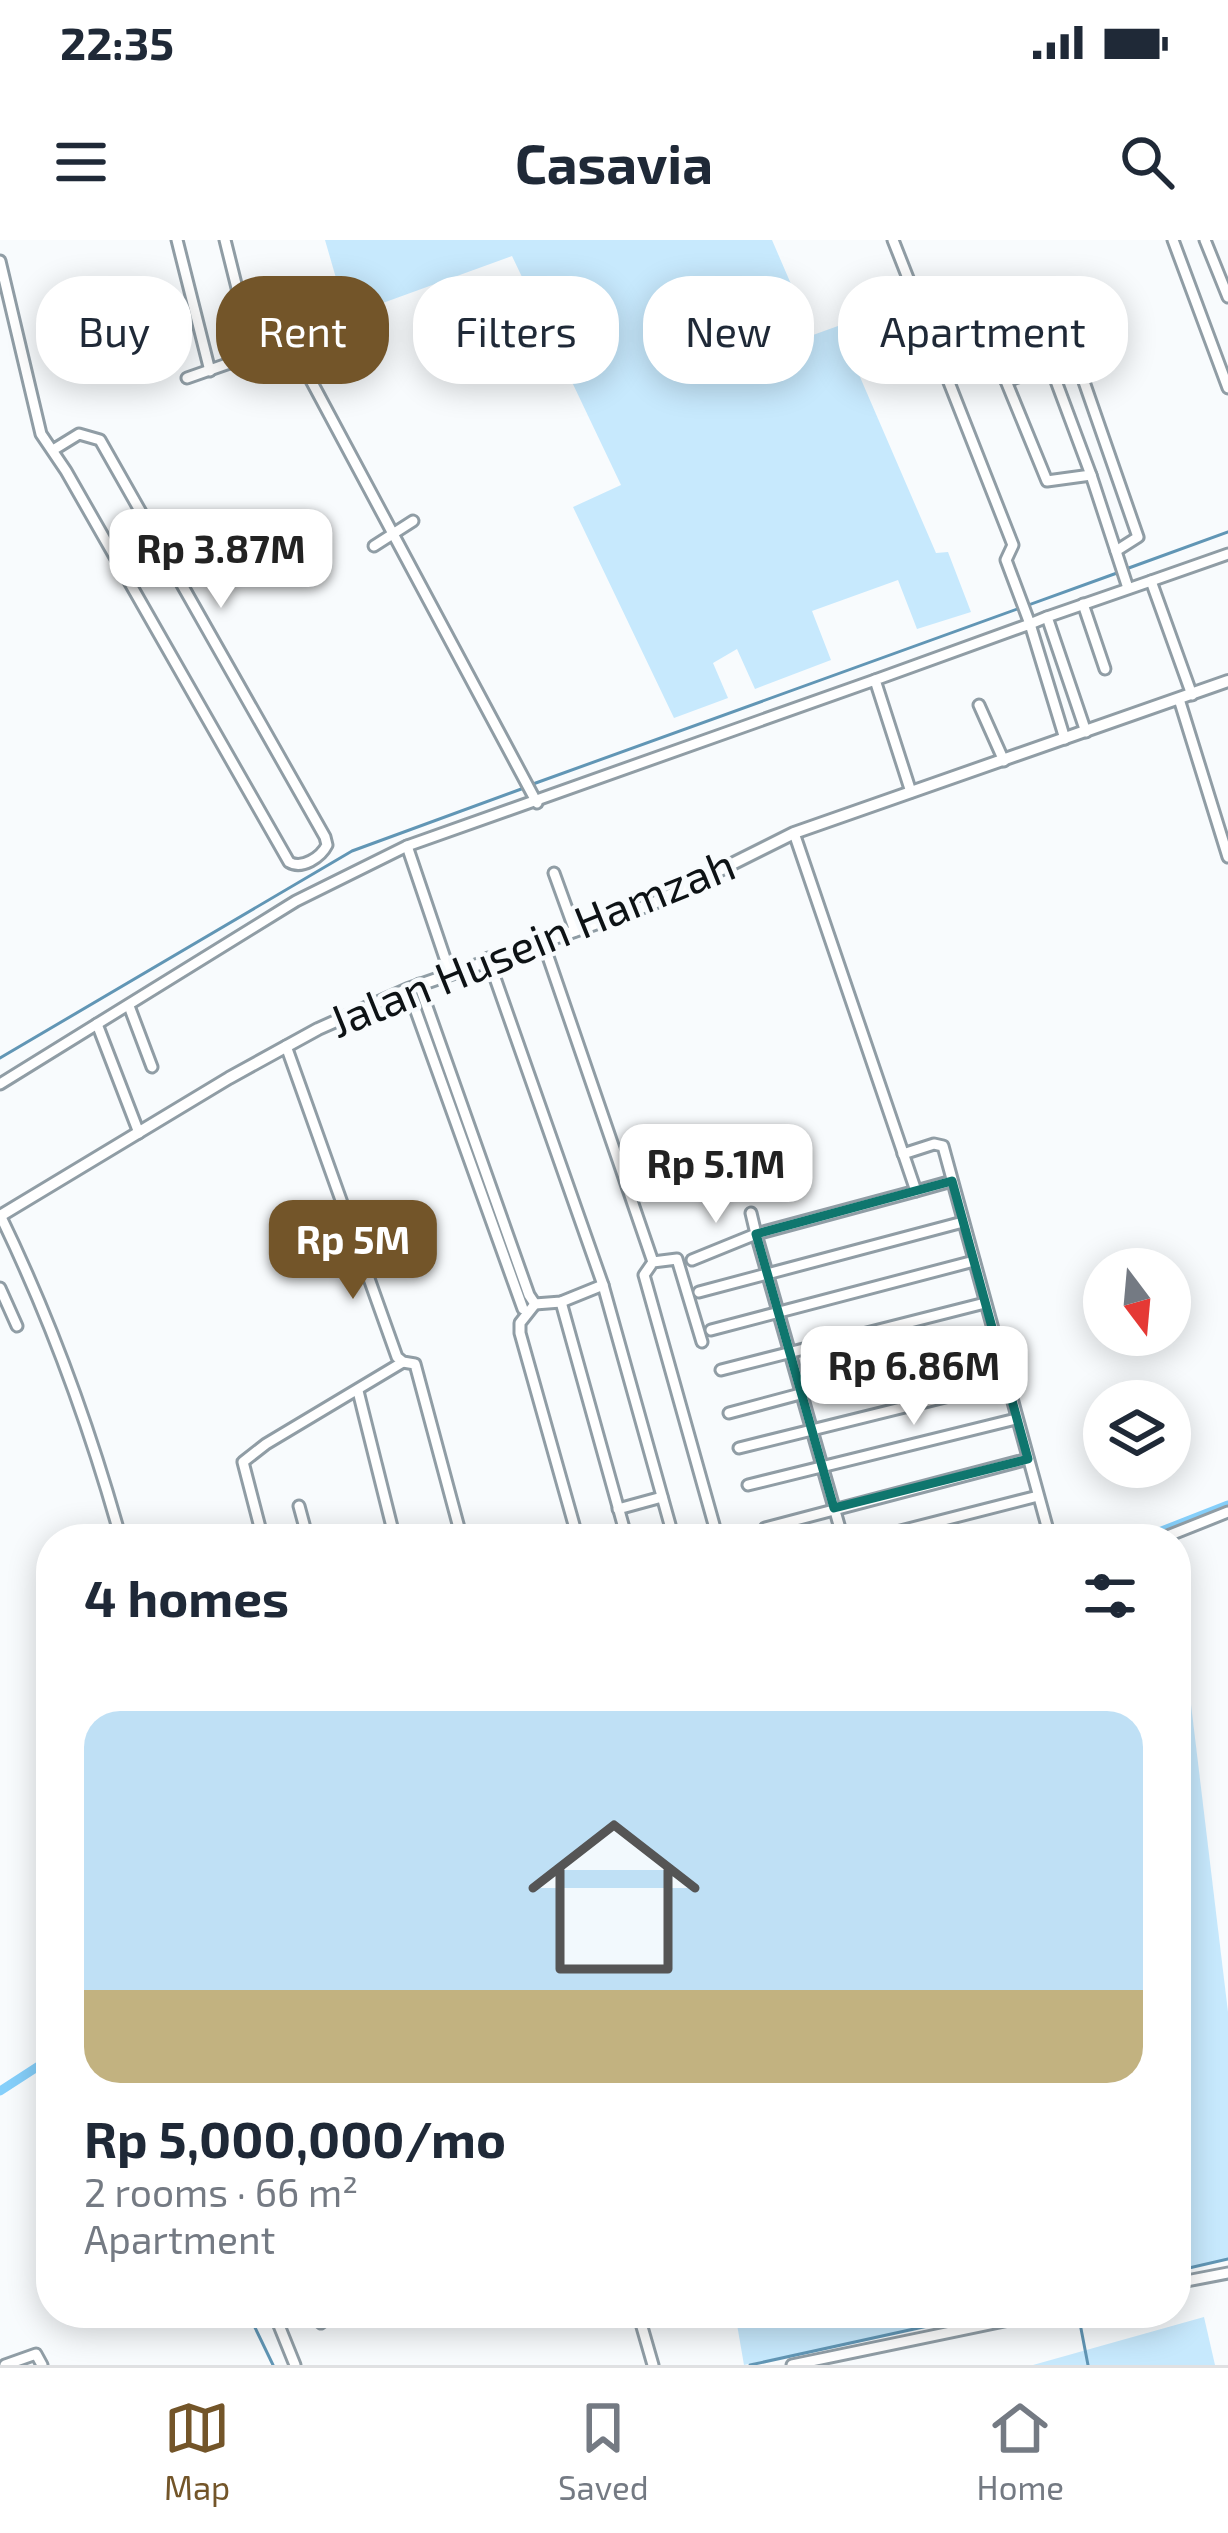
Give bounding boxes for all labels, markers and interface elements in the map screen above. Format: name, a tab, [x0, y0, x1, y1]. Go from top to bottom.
text: 22:35	[60, 15, 174, 69]
icon: menu	[48, 129, 114, 195]
icon: search	[1114, 129, 1180, 195]
text: Casavia	[515, 130, 713, 195]
chip: Buy	[36, 276, 192, 384]
chip: Rent	[216, 276, 389, 384]
chip: Filters	[413, 276, 619, 384]
chip: New	[643, 276, 814, 384]
chip: Apartment	[838, 276, 1128, 384]
pin: Rp 3.87M	[97, 509, 345, 611]
text: Rp 3.87M	[136, 524, 306, 571]
street label: Jalan Husein Hamzah	[321, 835, 742, 1047]
pin: Rp 5.1M	[605, 1124, 827, 1226]
text: Rp 5.1M	[647, 1139, 785, 1186]
pin: Rp 5M	[269, 1200, 437, 1302]
text: Rp 5M	[296, 1215, 410, 1262]
north arrow	[1083, 1248, 1191, 1356]
map controls	[1083, 1248, 1191, 1488]
pin: Rp 6.86M	[790, 1326, 1038, 1428]
text: Rp 6.86M	[828, 1341, 1000, 1388]
button: layers	[1083, 1380, 1191, 1488]
icon: filters	[1077, 1563, 1143, 1629]
text: 4 homes	[84, 1566, 289, 1627]
icon: home	[506, 1789, 722, 2005]
text: Rp 5,000,000/mo	[84, 2107, 506, 2168]
text: 2 rooms · 66 m²	[84, 2168, 358, 2215]
text: Apartment	[84, 2215, 275, 2262]
tab: Map	[164, 2395, 230, 2507]
tab: Saved	[558, 2395, 649, 2507]
tab: Home	[977, 2395, 1064, 2507]

